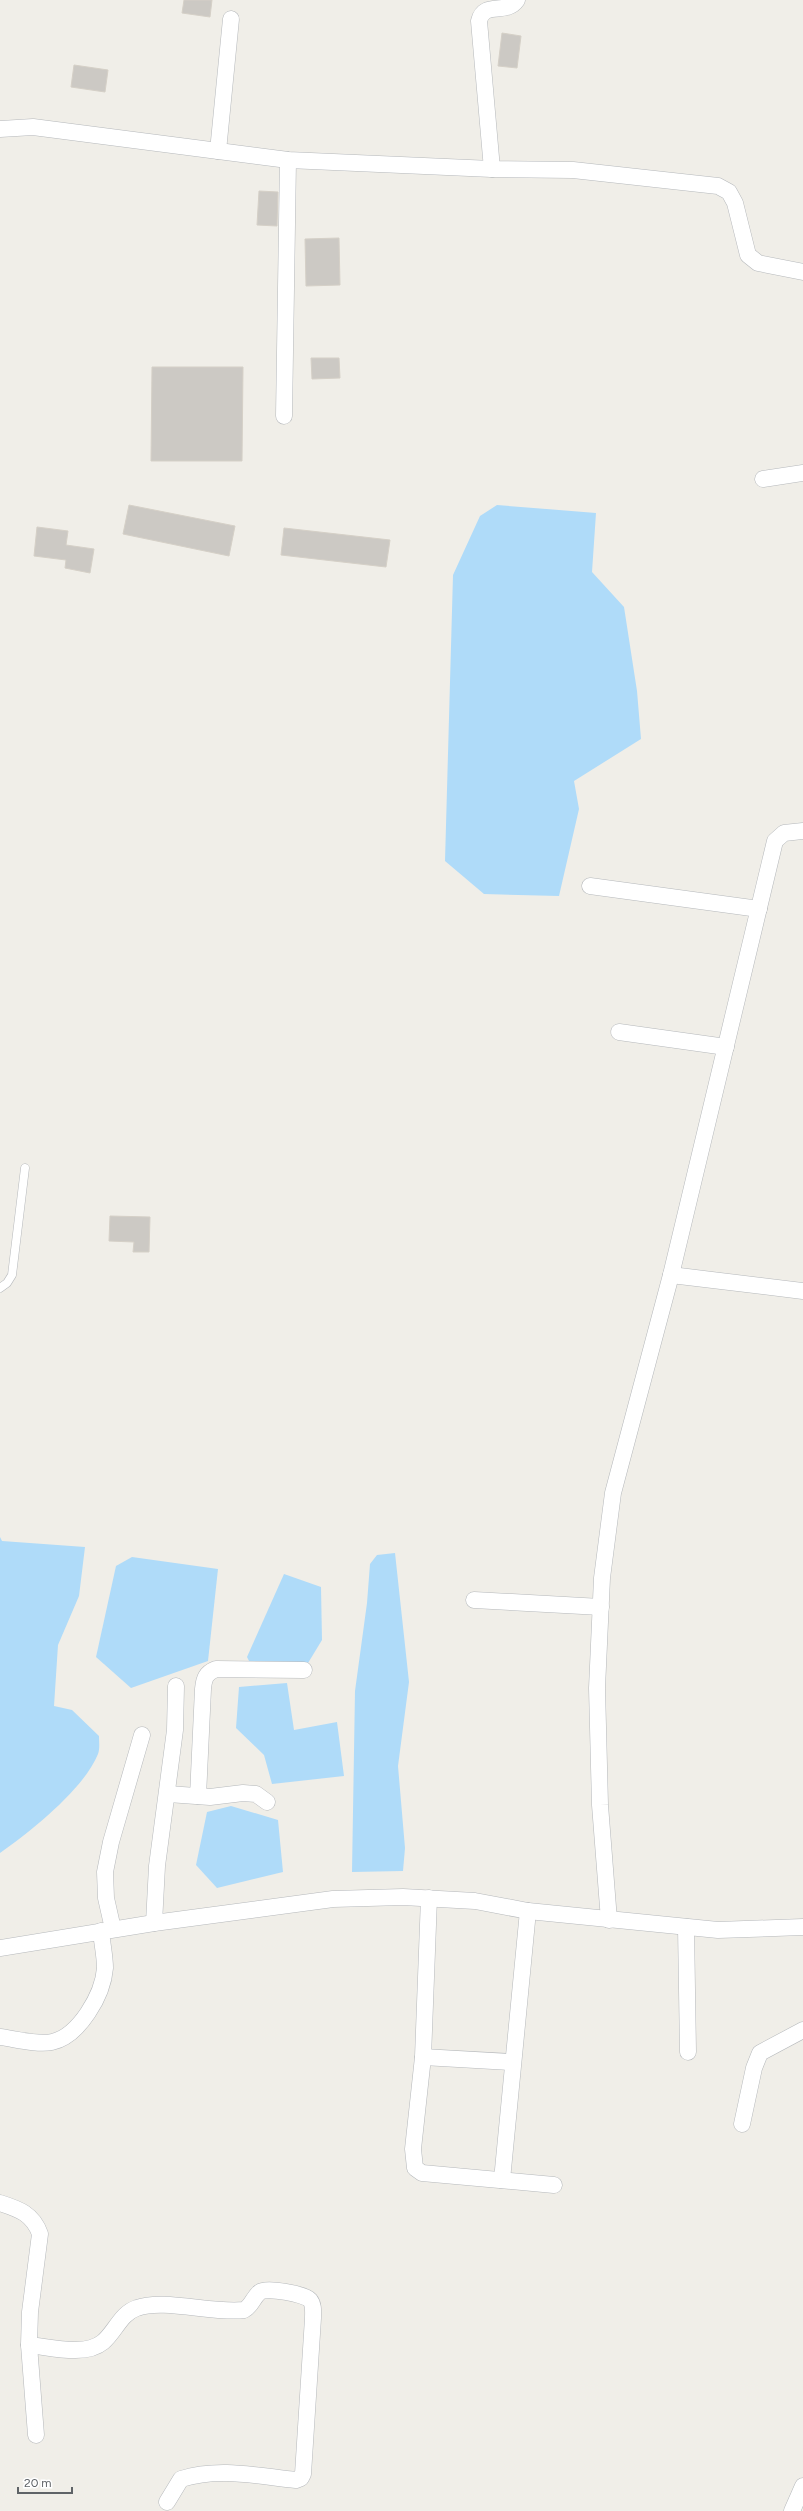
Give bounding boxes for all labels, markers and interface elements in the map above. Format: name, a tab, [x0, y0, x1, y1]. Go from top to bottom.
scale bar	[18, 2469, 72, 2495]
text: 20 m	[24, 2476, 52, 2490]

